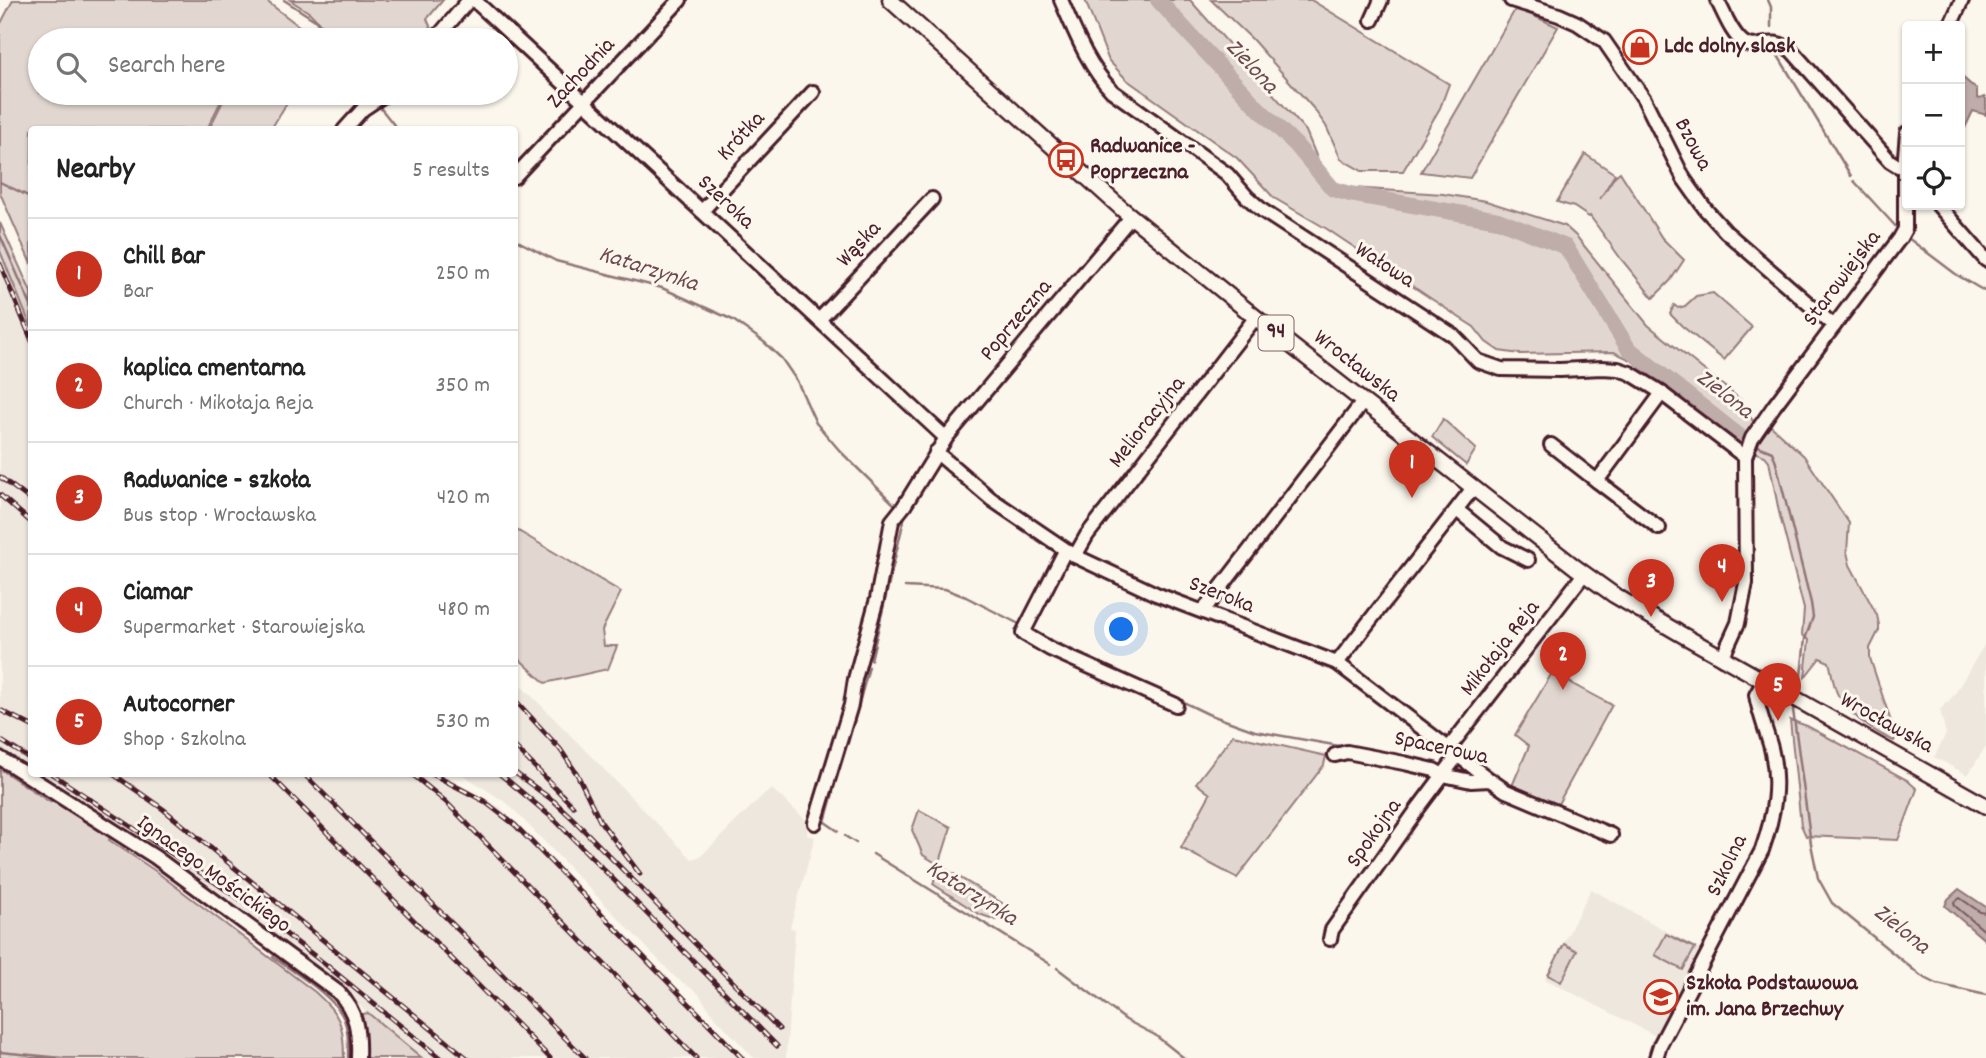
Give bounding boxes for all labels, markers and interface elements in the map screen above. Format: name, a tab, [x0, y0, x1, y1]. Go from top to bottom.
map controls	[1902, 21, 1965, 210]
button: +	[1902, 21, 1965, 84]
search box	[28, 28, 518, 105]
shop icon: Ldc dolny slask	[1621, 28, 1659, 66]
street label: Zachodnia	[540, 30, 625, 117]
place label: Ldc dolny slask	[1664, 31, 1796, 64]
water label: Zielona	[1217, 32, 1287, 103]
icon: search	[52, 48, 90, 86]
text: Search here	[108, 48, 226, 85]
button: −	[1902, 84, 1965, 147]
street label: Krótka	[710, 104, 775, 170]
street label: Bzowa	[1664, 113, 1720, 178]
place label: Radwanice - Poprzeczna	[1090, 131, 1196, 190]
bus stop icon: Radwanice - Poprzeczna	[1047, 141, 1085, 179]
button: locate	[1902, 147, 1965, 210]
text: Nearby	[56, 150, 134, 193]
text: 5 results	[412, 155, 490, 188]
street label: Szeroka	[689, 168, 762, 239]
street label: Wąska	[830, 213, 891, 276]
street label: Starowiejska	[1796, 223, 1891, 334]
street label: Wałowa	[1347, 234, 1422, 298]
water label: Katarzynka	[594, 238, 704, 303]
text: Chill Bar	[123, 239, 205, 276]
text: 1	[76, 258, 82, 291]
text: 250 m	[436, 258, 490, 291]
street label: Poprzeczna	[973, 272, 1062, 369]
text: Bar	[123, 276, 153, 309]
road number: 94	[1258, 316, 1294, 350]
street label: Wrocławska	[1305, 322, 1408, 412]
text: kaplica cmentarna	[123, 351, 305, 388]
water label: Zielona	[1688, 362, 1761, 429]
street label: Melioracyjna	[1101, 369, 1195, 476]
text: 2	[74, 370, 84, 403]
text: 350 m	[436, 370, 490, 403]
text: Church · Mikołaja Reja	[123, 388, 313, 421]
pin: 1	[1389, 440, 1435, 498]
text: Radwanice - szkoła	[123, 463, 310, 500]
text: 3	[74, 482, 84, 515]
text: 420 m	[437, 482, 490, 515]
text: Bus stop · Wrocławska	[123, 500, 316, 533]
pin: 4	[1699, 544, 1745, 602]
pin: 3	[1628, 559, 1674, 617]
street label: Szeroka	[1183, 568, 1260, 624]
text: Ciamar	[123, 575, 193, 612]
street label: Mikołaja Reja	[1453, 593, 1550, 704]
text: 4	[74, 594, 84, 627]
text: 480 m	[438, 594, 490, 627]
text: Supermarket · Starowiejska	[123, 612, 365, 645]
your location	[1104, 612, 1138, 646]
pin: 2	[1540, 632, 1586, 690]
pin: 5	[1755, 663, 1801, 721]
street label: Wrocławska	[1833, 685, 1940, 764]
text: Autocorner	[123, 687, 234, 724]
text: 5	[74, 706, 84, 739]
text: 530 m	[436, 706, 490, 739]
street label: Spacerowa	[1391, 723, 1492, 775]
text: Shop · Szkolna	[123, 724, 246, 757]
street label: Spokojna	[1339, 792, 1412, 875]
street label: Ignacego Mościckiego	[129, 808, 297, 942]
street label: Szkolna	[1699, 828, 1758, 903]
water label: Katarzynka	[919, 852, 1025, 936]
water label: Zielona	[1865, 897, 1938, 965]
place label: Szkoła Podstawowa im. Jana Brzechwy	[1686, 968, 1859, 1027]
school or university icon: Szkoła Podstawowa im. Jana Brzechwy	[1642, 978, 1680, 1016]

